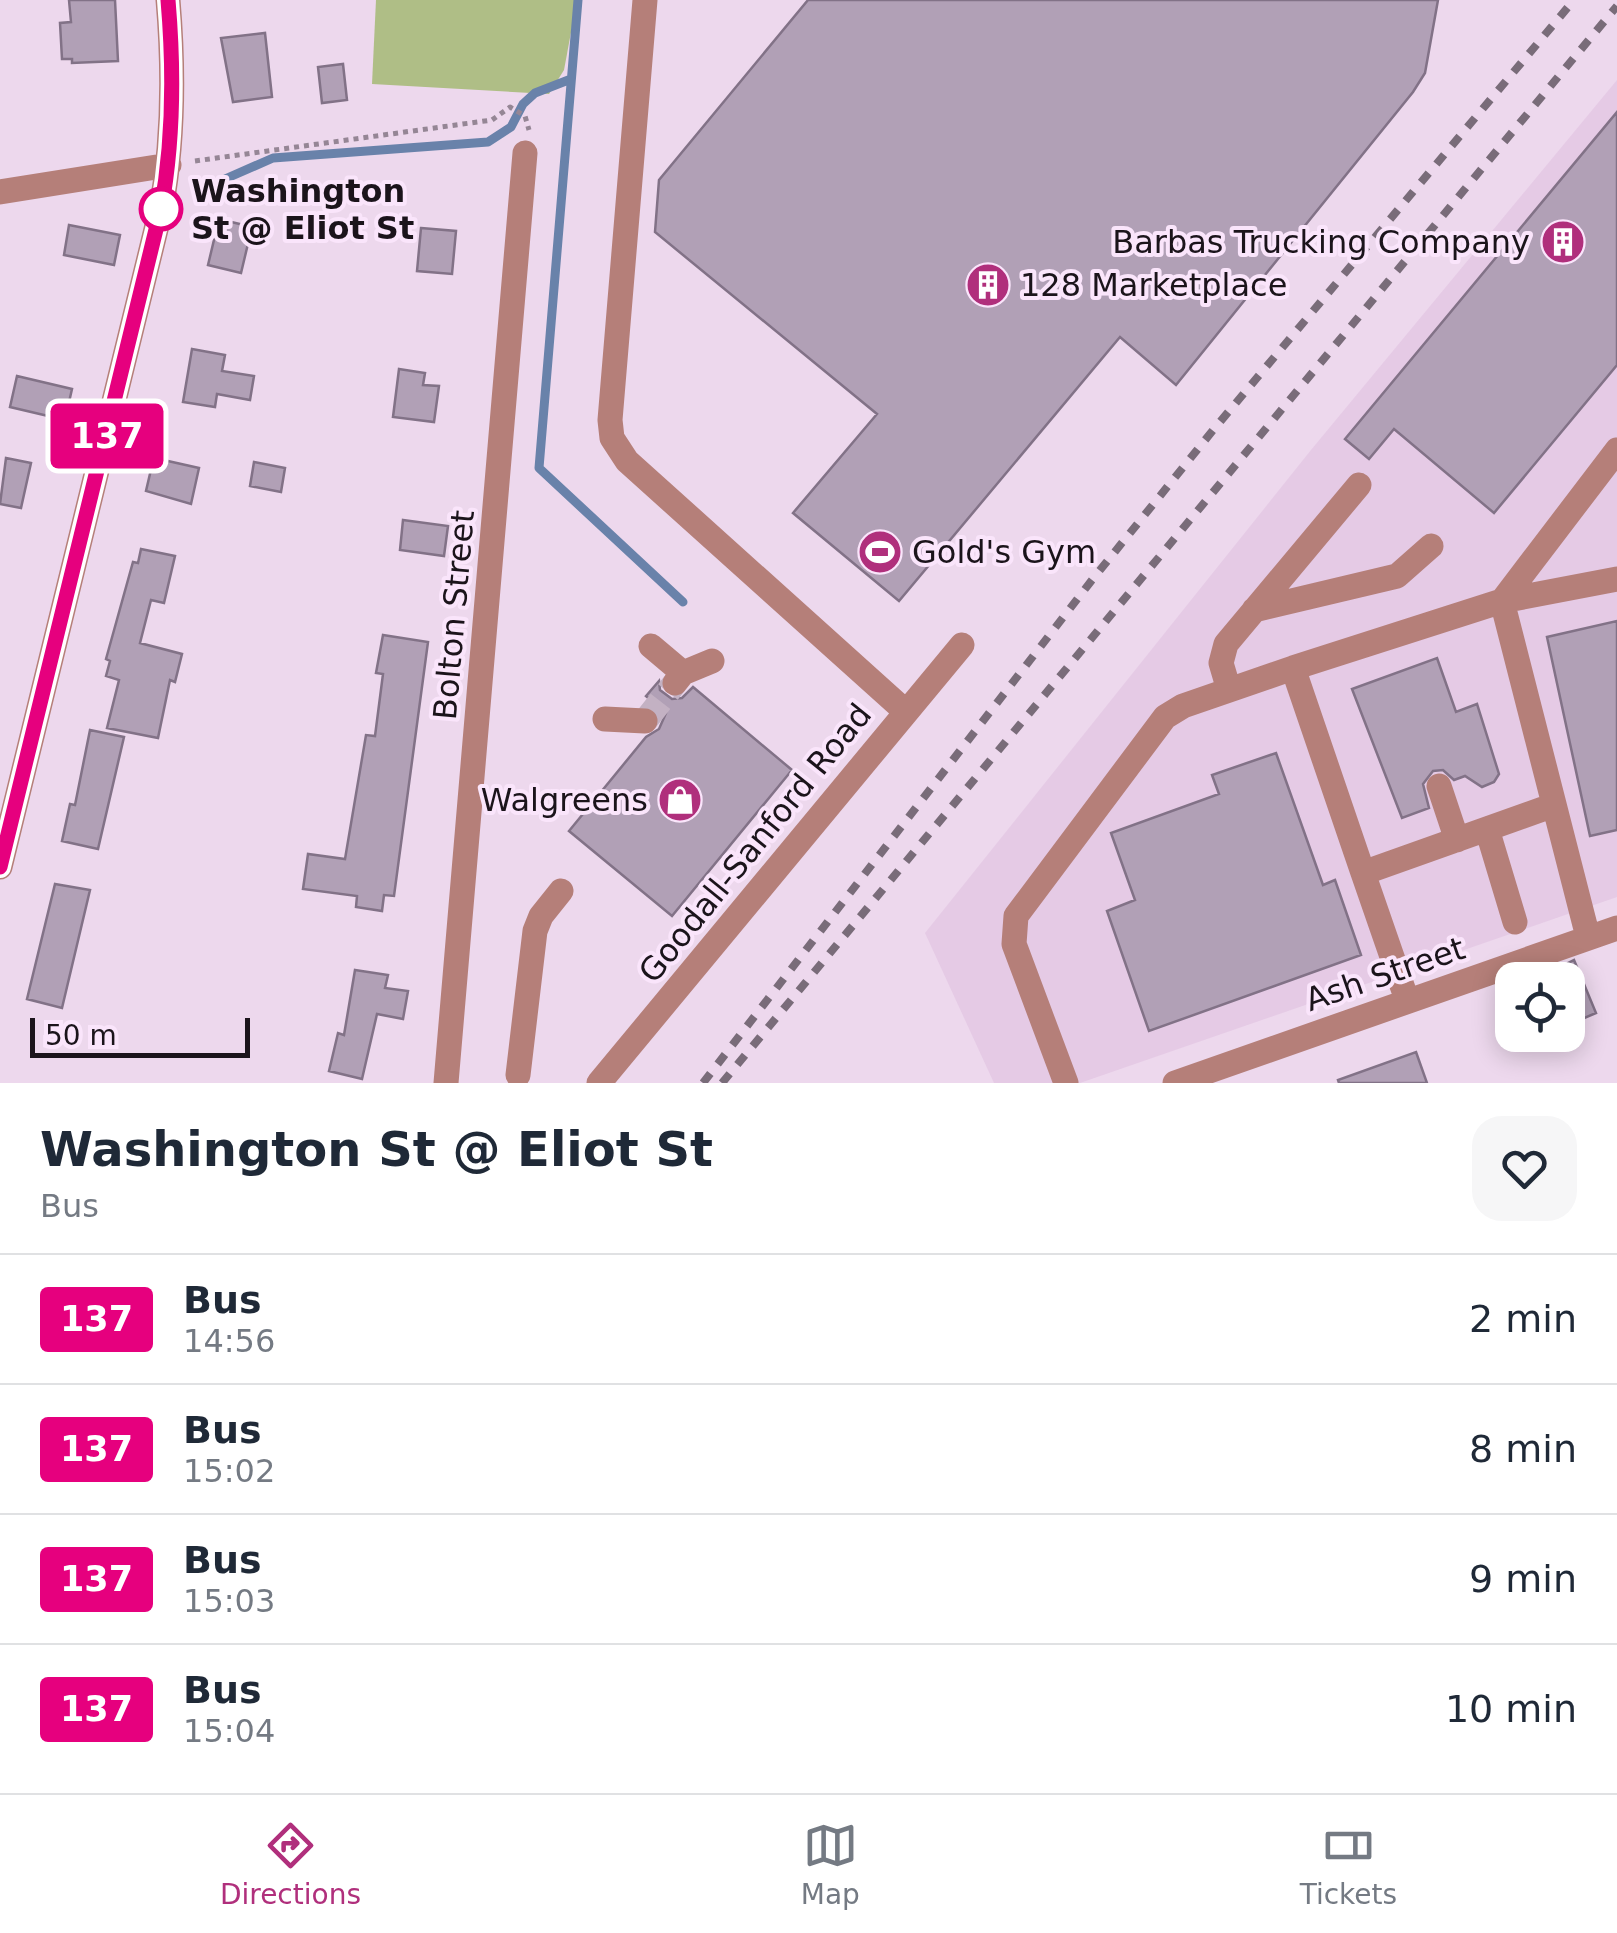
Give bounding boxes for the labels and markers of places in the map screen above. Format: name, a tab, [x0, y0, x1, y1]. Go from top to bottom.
place label: Washington St @ Eliot St	[191, 172, 414, 247]
marker: Washington St @ Eliot St	[140, 188, 182, 230]
building icon: Barbas Trucking Company	[1540, 219, 1586, 265]
place label: Barbas Trucking Company	[1112, 223, 1530, 261]
building icon: 128 Marketplace	[965, 262, 1011, 308]
place label: 128 Marketplace	[1020, 266, 1287, 304]
sports icon: Gold's Gym	[857, 529, 903, 575]
place label: Gold's Gym	[912, 533, 1096, 571]
shop icon: Walgreens	[657, 777, 703, 823]
place label: Walgreens	[481, 781, 648, 819]

